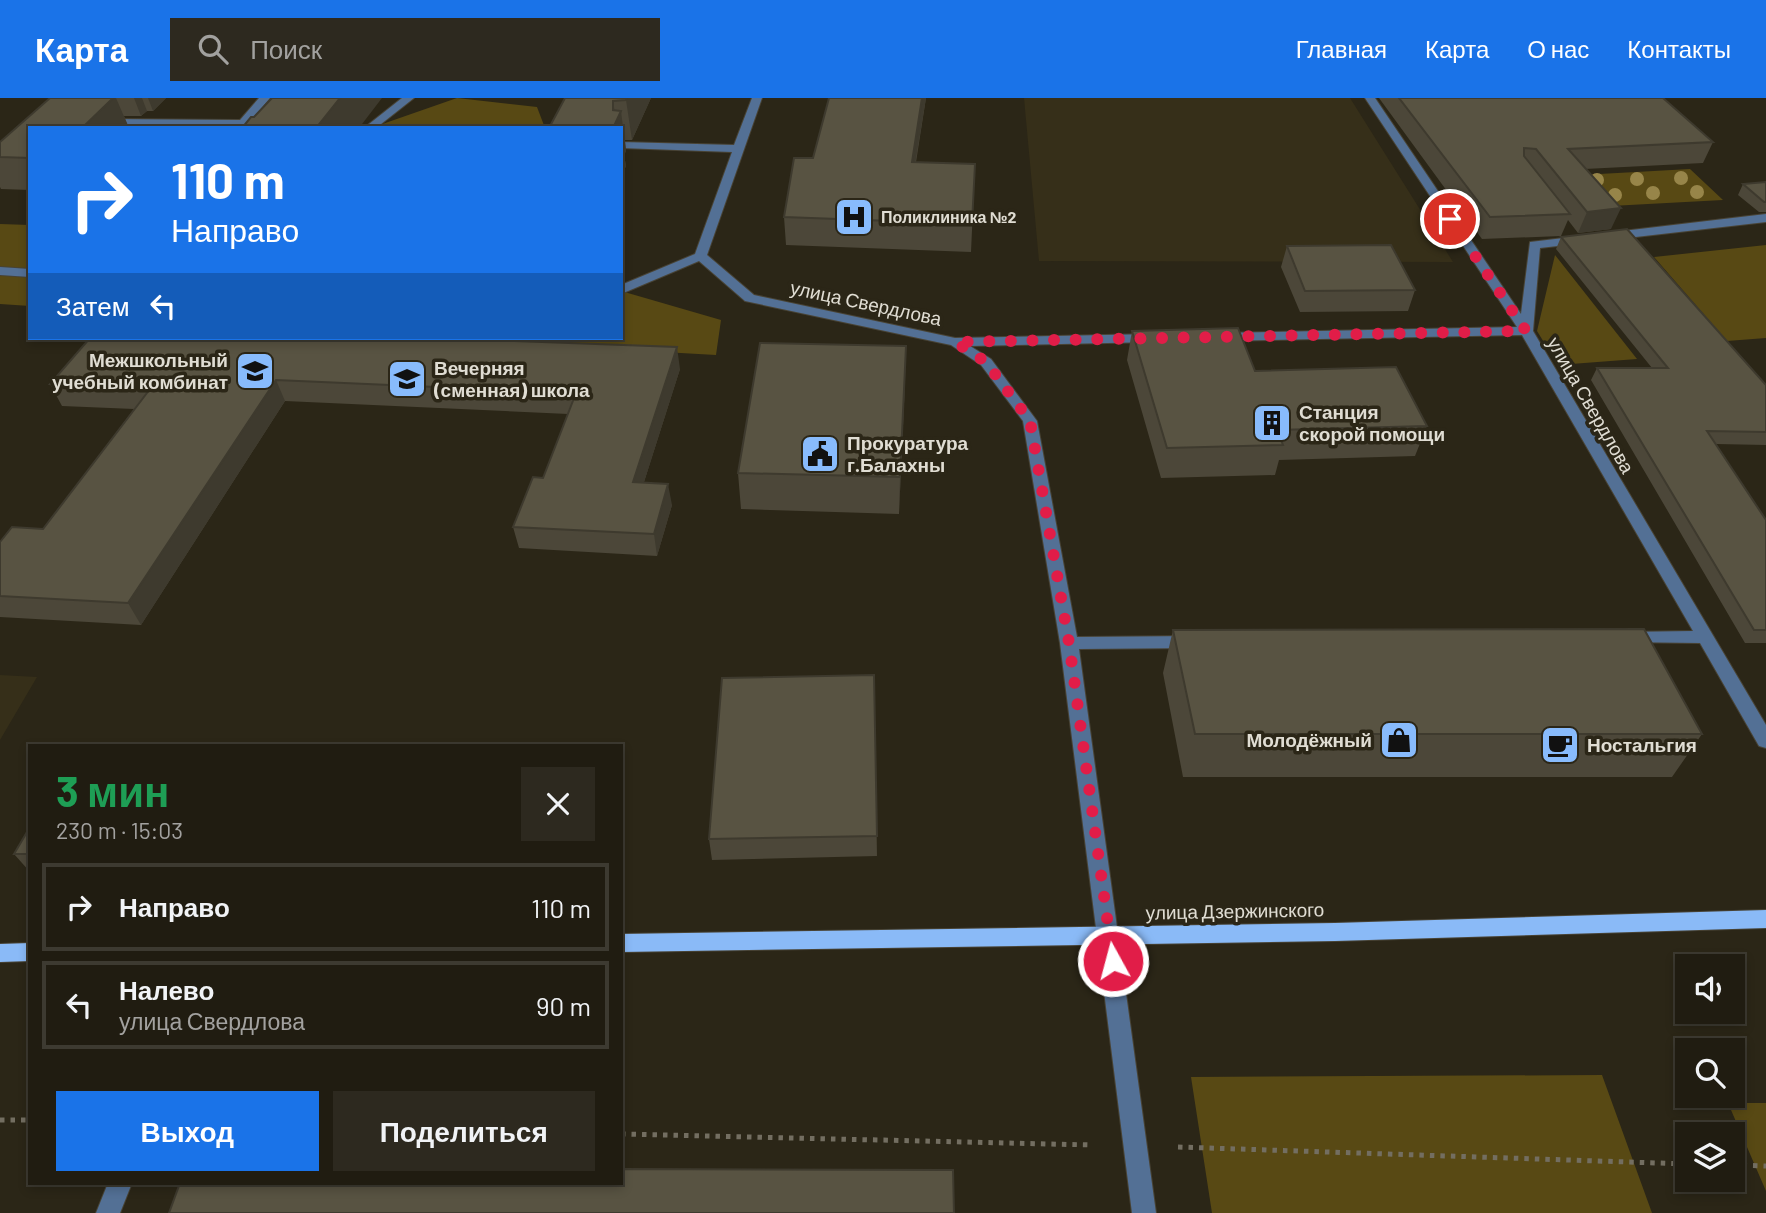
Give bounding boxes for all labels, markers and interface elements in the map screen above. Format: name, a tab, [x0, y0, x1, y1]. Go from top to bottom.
search box	[170, 18, 660, 81]
text: Карта	[35, 29, 128, 69]
icon: search	[194, 30, 232, 68]
text: Поиск	[250, 33, 322, 64]
text: Главная	[1296, 34, 1387, 63]
text: Карта	[1425, 34, 1489, 63]
text: О нас	[1527, 34, 1589, 63]
text: Контакты	[1627, 34, 1731, 63]
text: 110 m	[171, 150, 285, 209]
icon: right	[56, 154, 147, 245]
pin	[1420, 189, 1480, 249]
hospital icon: Поликлиника №2	[833, 196, 875, 238]
icon: arrive	[1431, 200, 1469, 238]
place label: Поликлиника №2	[881, 207, 1017, 226]
text: Направо	[171, 210, 299, 248]
street label: улица Свердлова	[789, 275, 944, 330]
icon: left	[144, 287, 182, 325]
text: Затем	[56, 290, 130, 321]
street label: улица Свердлова	[1543, 332, 1640, 477]
place label: Межшкольный учебный комбинат	[52, 348, 228, 393]
school or university icon: Межшкольный учебный комбинат	[234, 350, 276, 392]
place label: Вечерняя (сменная) школа	[433, 356, 590, 401]
school or university icon: Вечерняя (сменная) школа	[386, 358, 428, 400]
place label: Станция скорой помощи	[1299, 400, 1445, 445]
building icon: Станция скорой помощи	[1251, 402, 1293, 444]
place label: Прокуратура г.Балахны	[847, 431, 969, 476]
public building icon: Прокуратура г.Балахны	[799, 433, 841, 475]
shop icon: Молодёжный	[1378, 719, 1420, 761]
cafe icon: Ностальгия	[1539, 724, 1581, 766]
place label: Молодёжный	[1246, 728, 1372, 751]
place label: Ностальгия	[1587, 733, 1697, 756]
text: 3 мин	[56, 765, 169, 815]
button: close	[521, 767, 595, 841]
text: 230 m · 15:03	[56, 816, 183, 844]
icon: right	[60, 888, 98, 926]
text: Направо	[119, 891, 230, 922]
text: 110 m	[531, 892, 591, 923]
street label: улица Дзержинского	[1145, 897, 1325, 924]
position arrow	[1076, 924, 1150, 998]
map controls	[1675, 954, 1745, 1192]
button: sound	[1675, 954, 1745, 1024]
text: Налево	[119, 974, 214, 1005]
icon: left	[60, 986, 98, 1024]
text: 90 m	[536, 990, 591, 1021]
text: улица Свердлова	[119, 1007, 305, 1035]
button: search	[1675, 1038, 1745, 1108]
button: Выход	[56, 1091, 319, 1171]
button: Поделиться	[333, 1091, 595, 1171]
button: layers	[1675, 1122, 1745, 1192]

